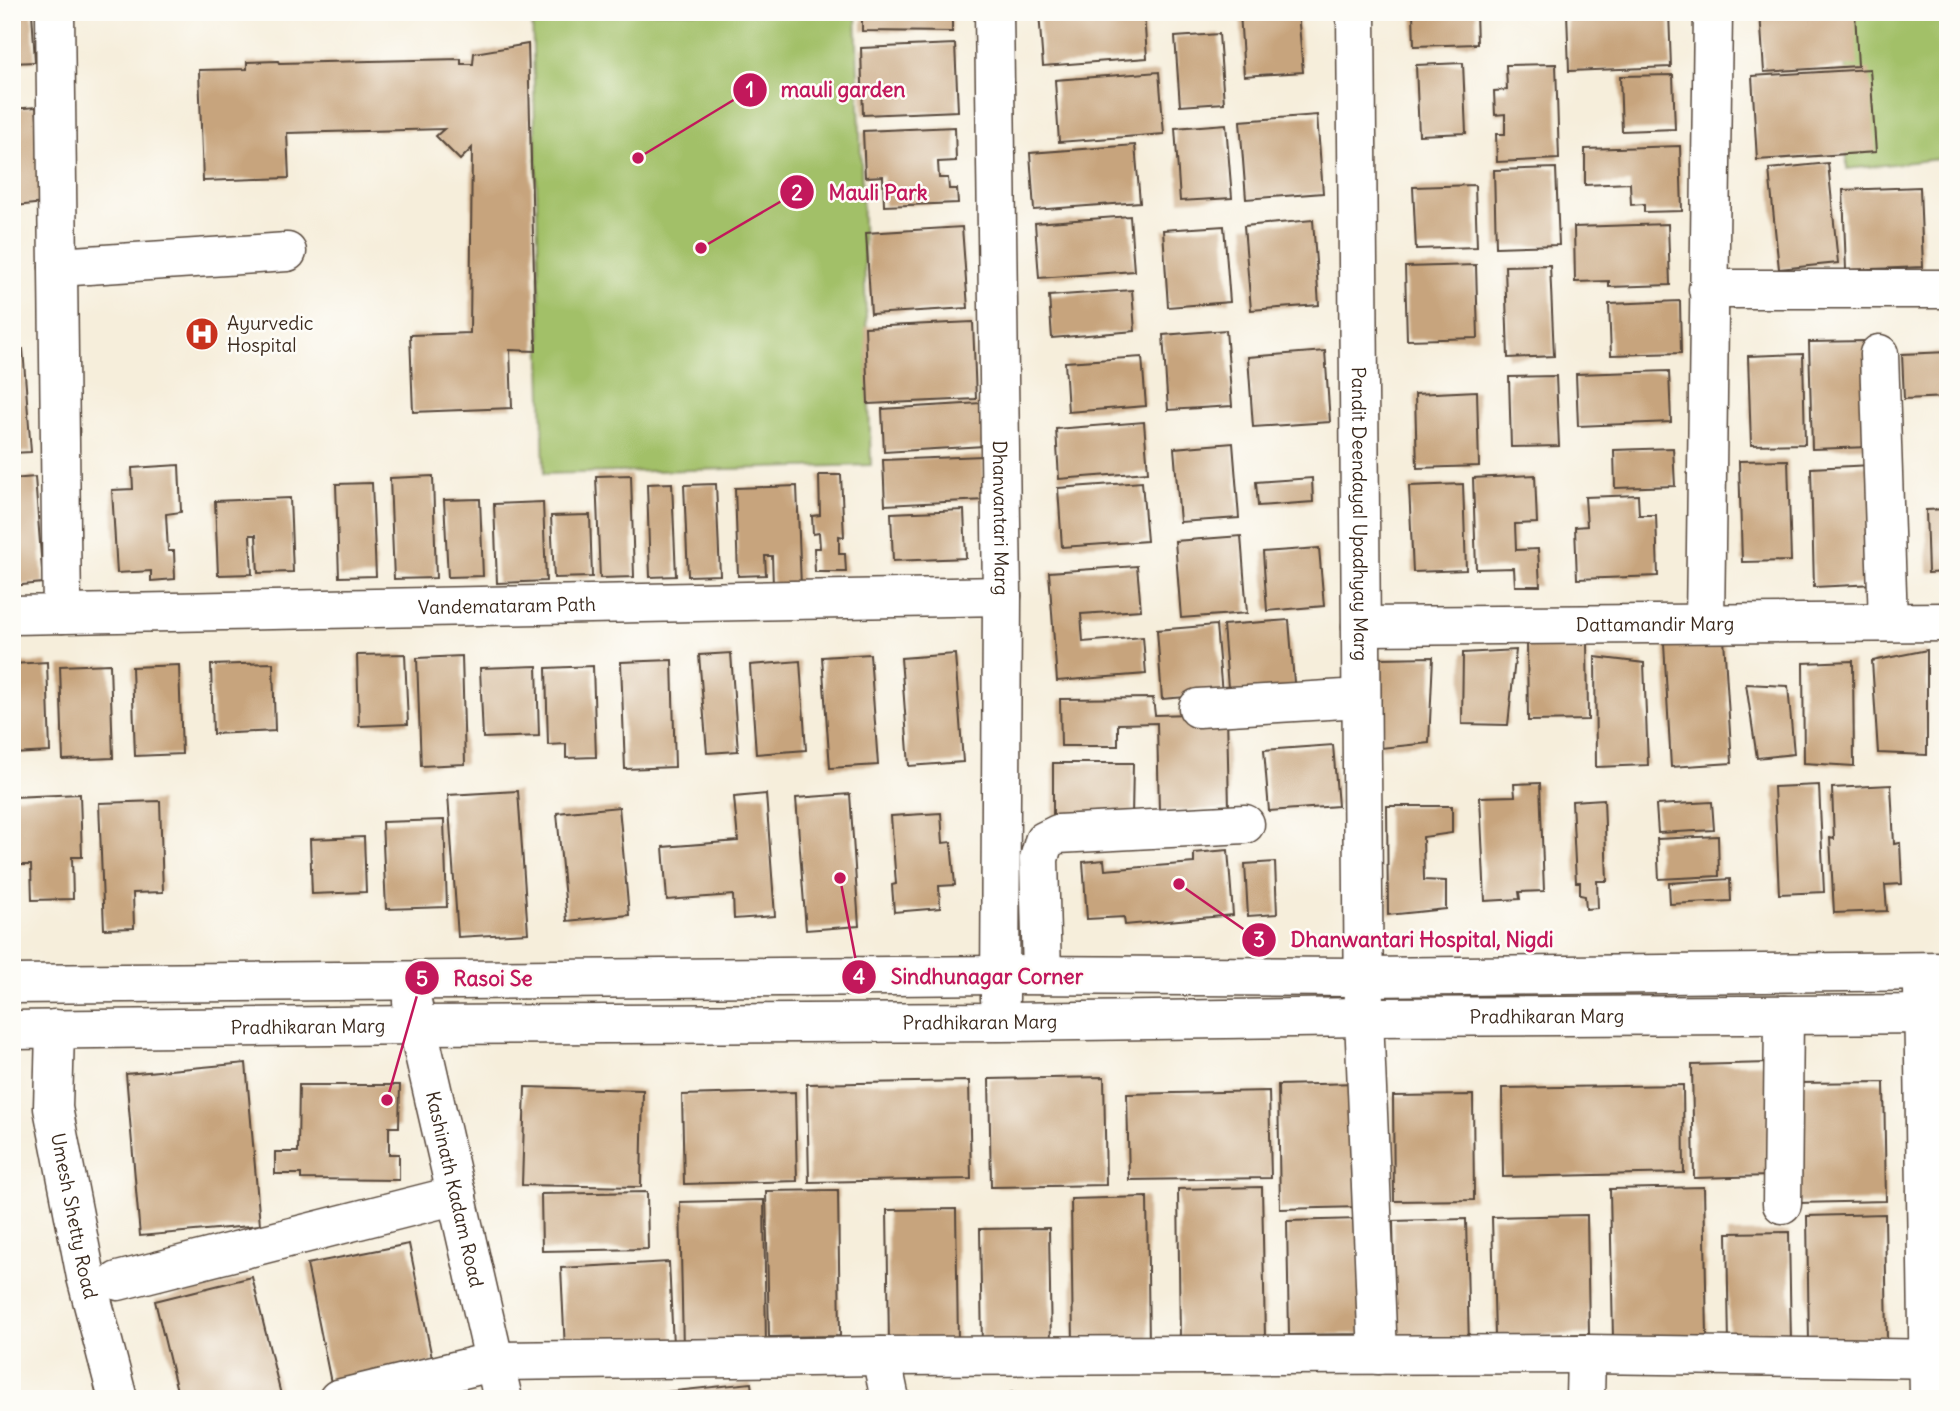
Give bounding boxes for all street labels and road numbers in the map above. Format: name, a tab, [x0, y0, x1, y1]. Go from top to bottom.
street label: Pandit Deendayal Upadhyay Marg	[1347, 367, 1373, 661]
street label: Dhanvantari Marg	[988, 440, 1014, 596]
street label: Vandemataram Path	[418, 592, 596, 619]
street label: Dattamandir Marg	[1576, 611, 1734, 637]
street label: Pradhikaran Marg	[1469, 1004, 1624, 1028]
street label: Pradhikaran Marg	[902, 1009, 1058, 1035]
street label: Pradhikaran Marg	[230, 1013, 386, 1039]
street label: Kashinath Kadam Road	[421, 1089, 489, 1289]
street label: Umesh Shetty Road	[46, 1131, 103, 1301]

